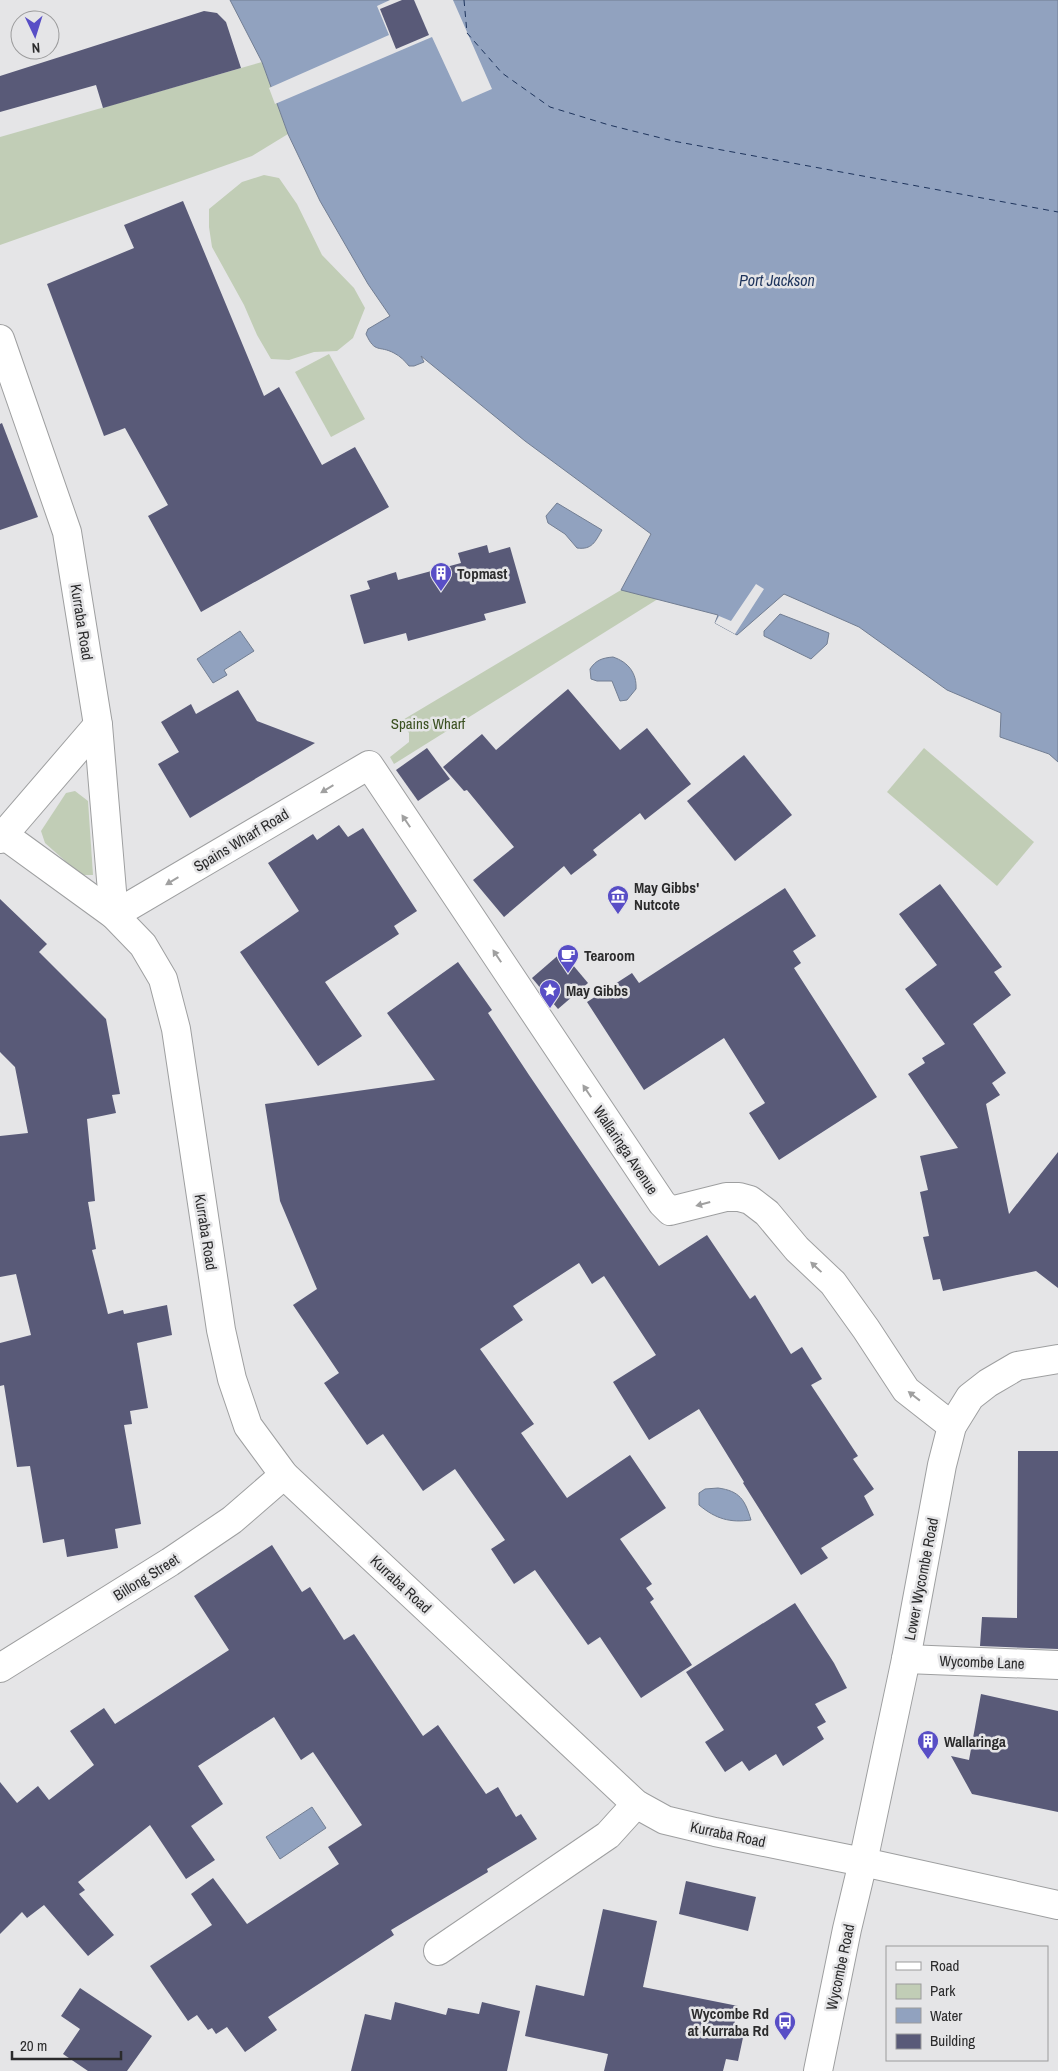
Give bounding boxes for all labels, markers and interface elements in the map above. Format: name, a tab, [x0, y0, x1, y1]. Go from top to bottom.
north arrow	[10, 10, 60, 60]
text: N	[31, 39, 41, 57]
water label: Port Jackson	[739, 269, 815, 291]
building icon: Topmast	[429, 561, 453, 592]
place label: Topmast	[457, 563, 507, 584]
street label: Kurraba Road	[66, 583, 98, 661]
park label: Spains Wharf	[391, 713, 466, 734]
one-way arrow	[320, 785, 333, 794]
street label: Spains Wharf Road	[190, 803, 292, 877]
one-way arrow	[402, 814, 411, 828]
one-way arrow	[165, 876, 178, 885]
place label: May Gibbs' Nutcote	[634, 877, 699, 915]
museum icon: May Gibbs' Nutcote	[606, 884, 630, 915]
cafe icon: Tearoom	[556, 943, 580, 974]
place label: Tearoom	[584, 945, 635, 966]
one-way arrow	[492, 949, 501, 963]
place icon: May Gibbs	[538, 978, 562, 1009]
place label: May Gibbs	[566, 980, 628, 1001]
one-way arrow	[582, 1084, 592, 1098]
street label: Wallaringa Avenue	[589, 1102, 663, 1199]
street label: Kurraba Road	[190, 1193, 222, 1271]
one-way arrow	[695, 1200, 710, 1208]
one-way arrow	[810, 1261, 822, 1273]
one-way arrow	[908, 1390, 921, 1401]
street label: Lower Wycombe Road	[899, 1516, 943, 1642]
street label: Billong Street	[109, 1548, 183, 1605]
street label: Kurraba Road	[366, 1550, 436, 1618]
street label: Wycombe Lane	[939, 1650, 1025, 1674]
building icon: Wallaringa	[916, 1729, 940, 1760]
place label: Wallaringa	[944, 1731, 1006, 1752]
street label: Kurraba Road	[688, 1816, 768, 1852]
street label: Wycombe Road	[821, 1922, 859, 2012]
legend	[886, 1946, 1048, 2061]
text: Road	[930, 1955, 959, 1976]
text: Park	[930, 1980, 956, 2001]
place label: Wycombe Rd at Kurraba Rd	[688, 2003, 769, 2041]
text: Water	[930, 2005, 962, 2026]
bus stop icon: Wycombe Rd at Kurraba Rd	[773, 2010, 797, 2041]
scale bar	[12, 2028, 121, 2060]
text: Building	[930, 2030, 975, 2051]
text: 20 m	[20, 2035, 47, 2056]

